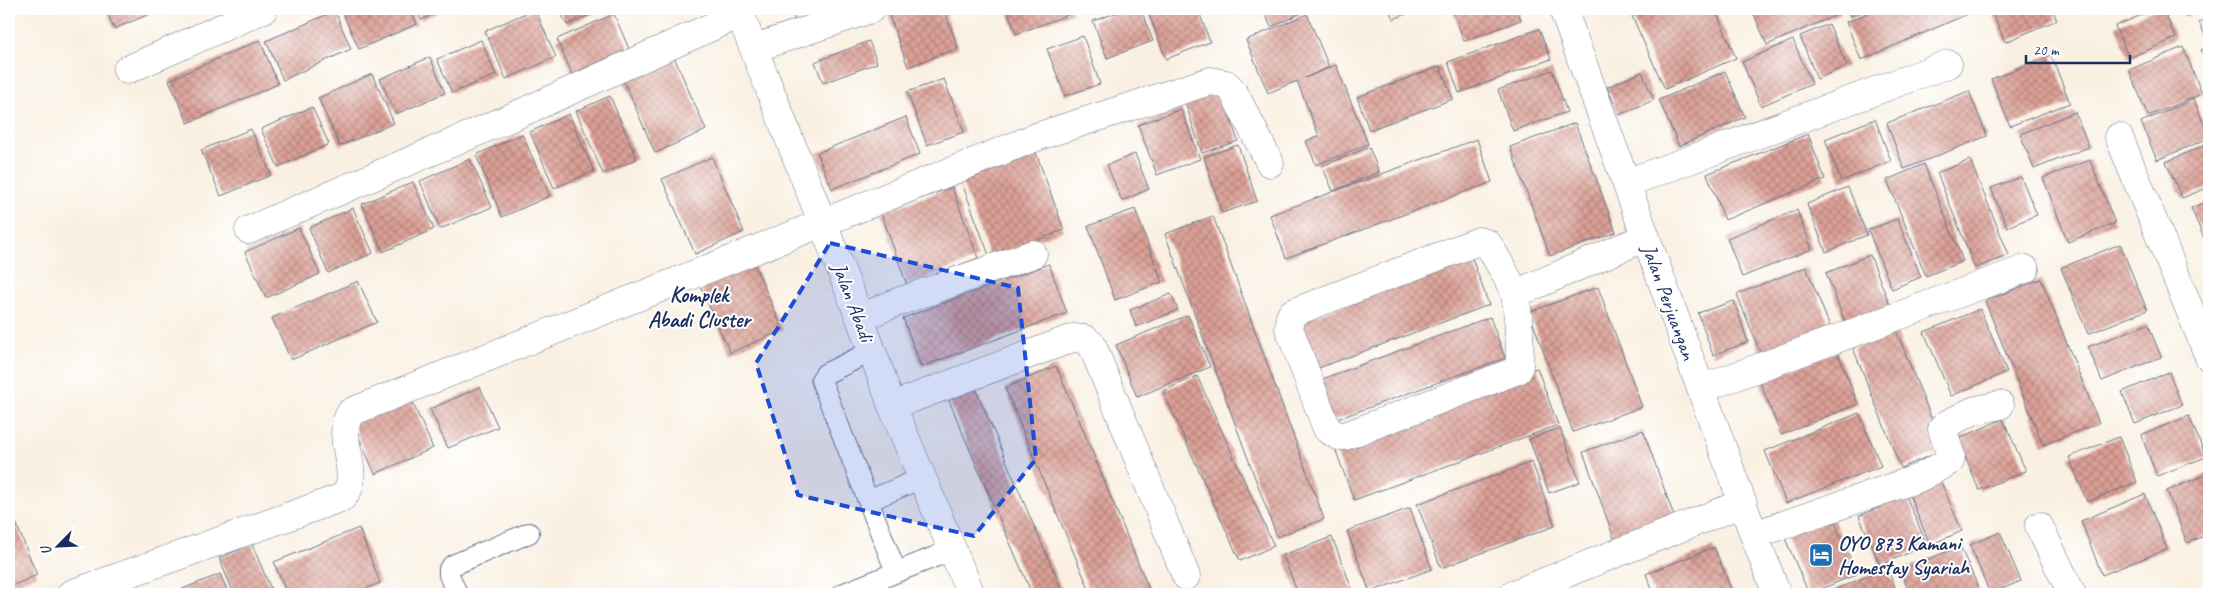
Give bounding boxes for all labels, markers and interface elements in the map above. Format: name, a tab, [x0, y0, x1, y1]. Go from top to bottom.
scale bar	[2026, 32, 2129, 64]
text: 20 m	[2033, 41, 2060, 60]
street label: Jalan Perjuangan	[1636, 240, 1702, 364]
street label: Jalan Abadi	[826, 258, 881, 348]
district label: Komplek Abadi Cluster	[648, 281, 752, 334]
north arrow	[32, 520, 82, 570]
place label: OYO 873 Kamani Homestay Syariah	[1838, 530, 1970, 581]
text: U	[36, 542, 56, 558]
hotel icon: OYO 873 Kamani Homestay Syariah	[1808, 542, 1834, 568]

